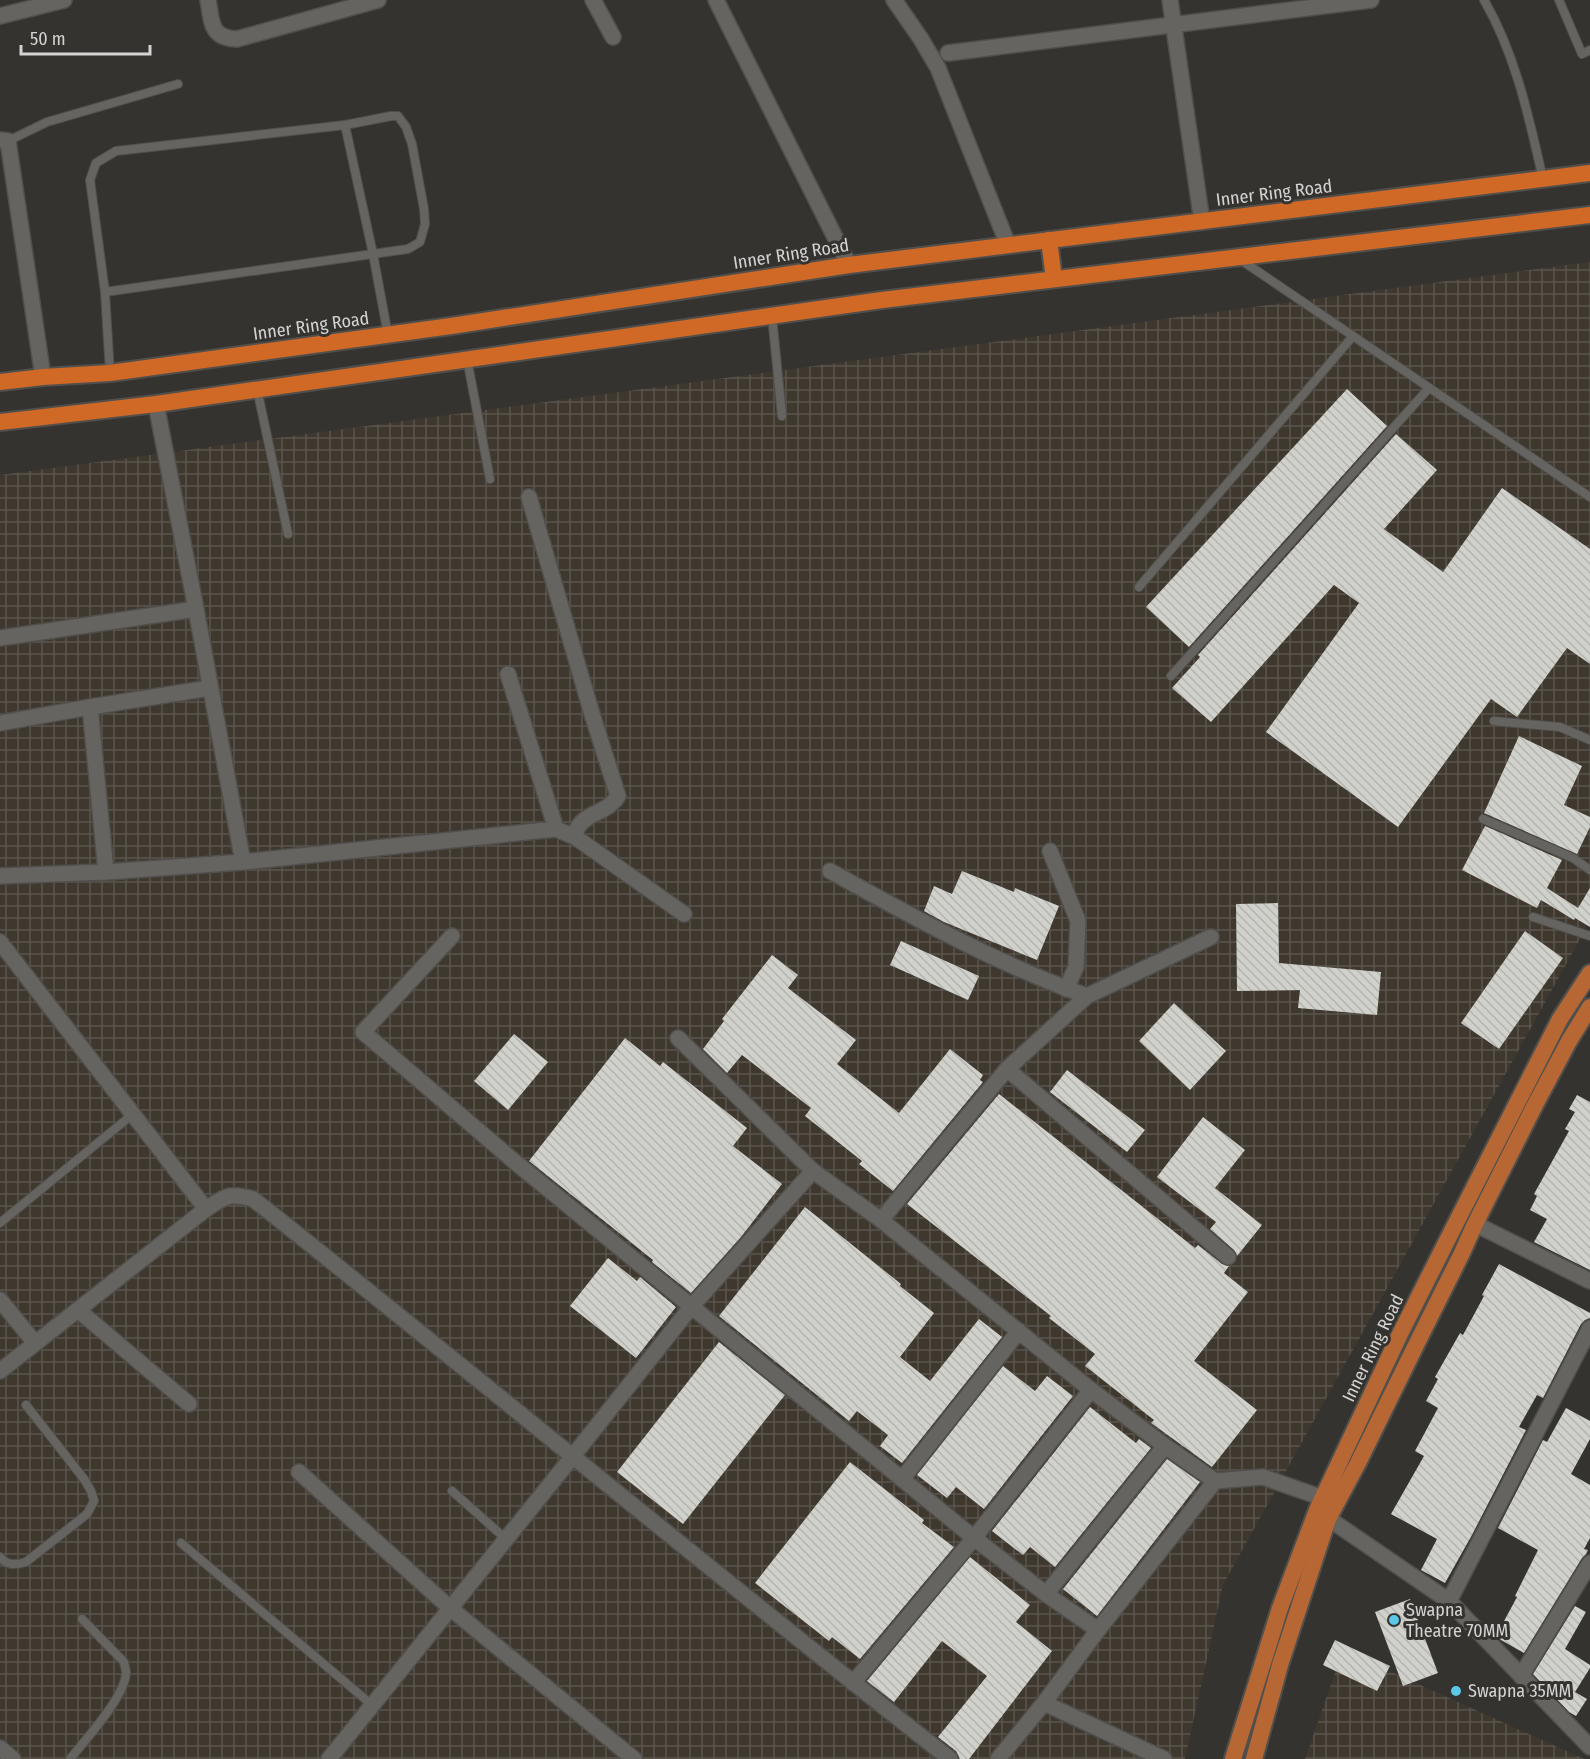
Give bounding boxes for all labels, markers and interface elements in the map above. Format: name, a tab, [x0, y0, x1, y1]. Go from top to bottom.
scale bar	[21, 18, 150, 56]
text: 50 m	[30, 28, 66, 50]
street label: Inner Ring Road	[1215, 175, 1333, 211]
street label: Inner Ring Road	[732, 234, 850, 274]
street label: Inner Ring Road	[252, 307, 370, 345]
street label: Inner Ring Road	[1337, 1291, 1409, 1405]
place label: Swapna Theatre 70MM	[1406, 1599, 1508, 1642]
marker: Swapna Theatre 70MM	[1387, 1613, 1401, 1627]
place label: Swapna 35MM	[1468, 1680, 1571, 1702]
marker: Swapna 35MM	[1449, 1684, 1463, 1698]

